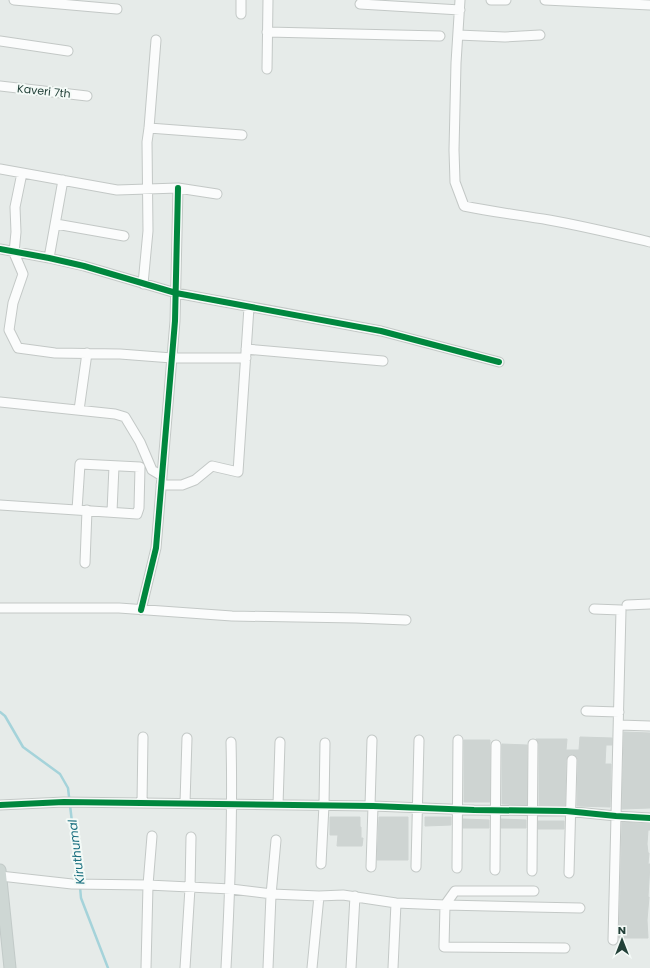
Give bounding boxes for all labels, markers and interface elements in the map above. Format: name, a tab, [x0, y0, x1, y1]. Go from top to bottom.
street label: Kaveri 7th	[16, 80, 72, 102]
water label: Kiruthumal	[64, 818, 88, 886]
north arrow	[602, 920, 642, 960]
text: N	[618, 922, 626, 938]

